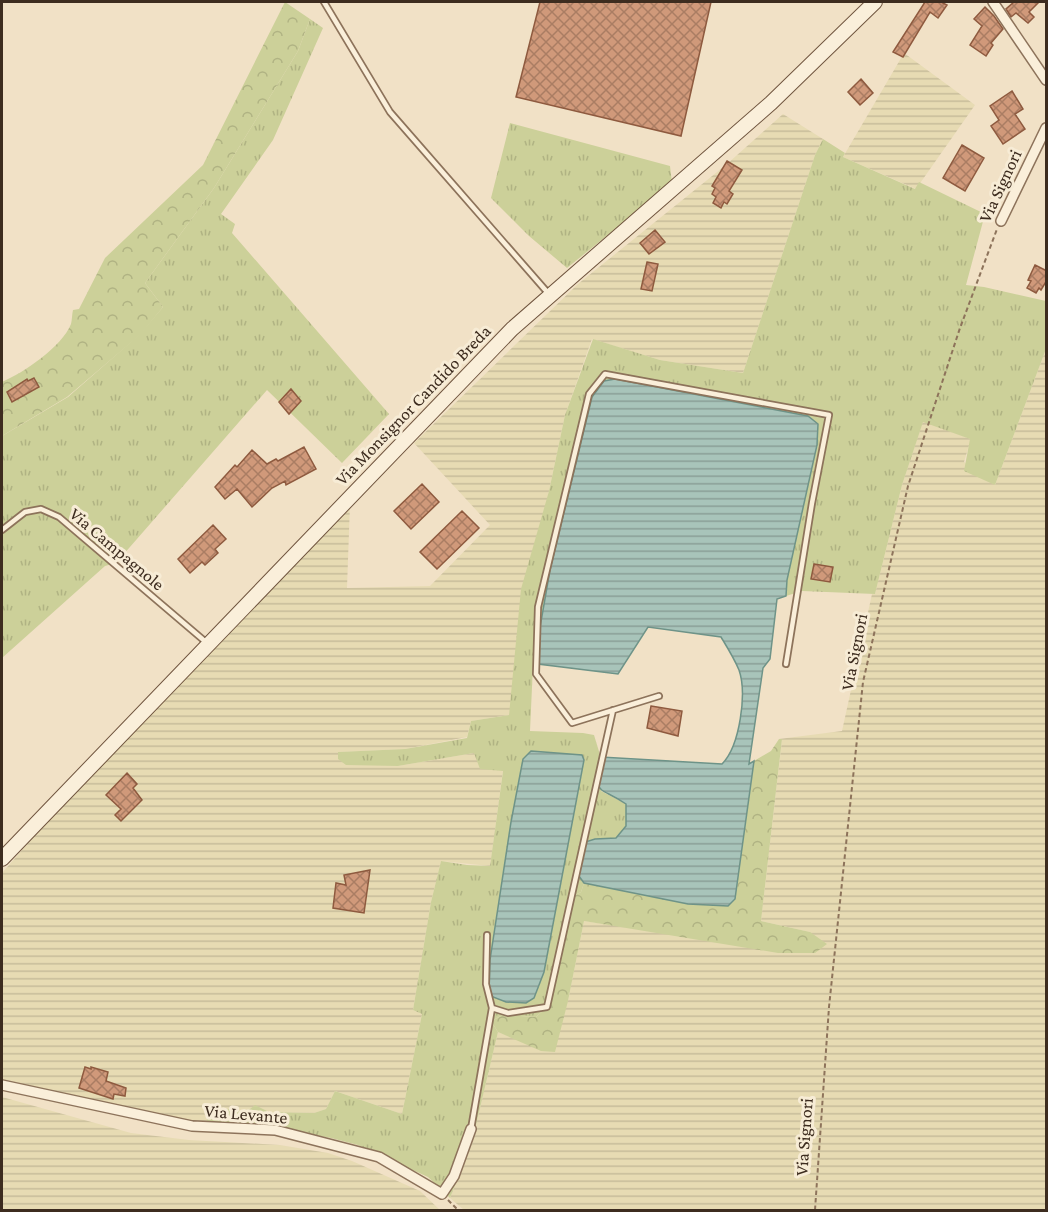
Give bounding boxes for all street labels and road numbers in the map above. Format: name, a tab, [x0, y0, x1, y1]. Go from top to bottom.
street label: Via Signori	[974, 146, 1026, 226]
street label: Via Monsignor Candido Breda	[331, 321, 495, 489]
street label: Via Campagnole	[66, 504, 168, 594]
street label: Via Signori	[837, 612, 871, 692]
street label: Via Signori	[791, 1097, 817, 1177]
street label: Via Levante	[204, 1100, 288, 1128]

